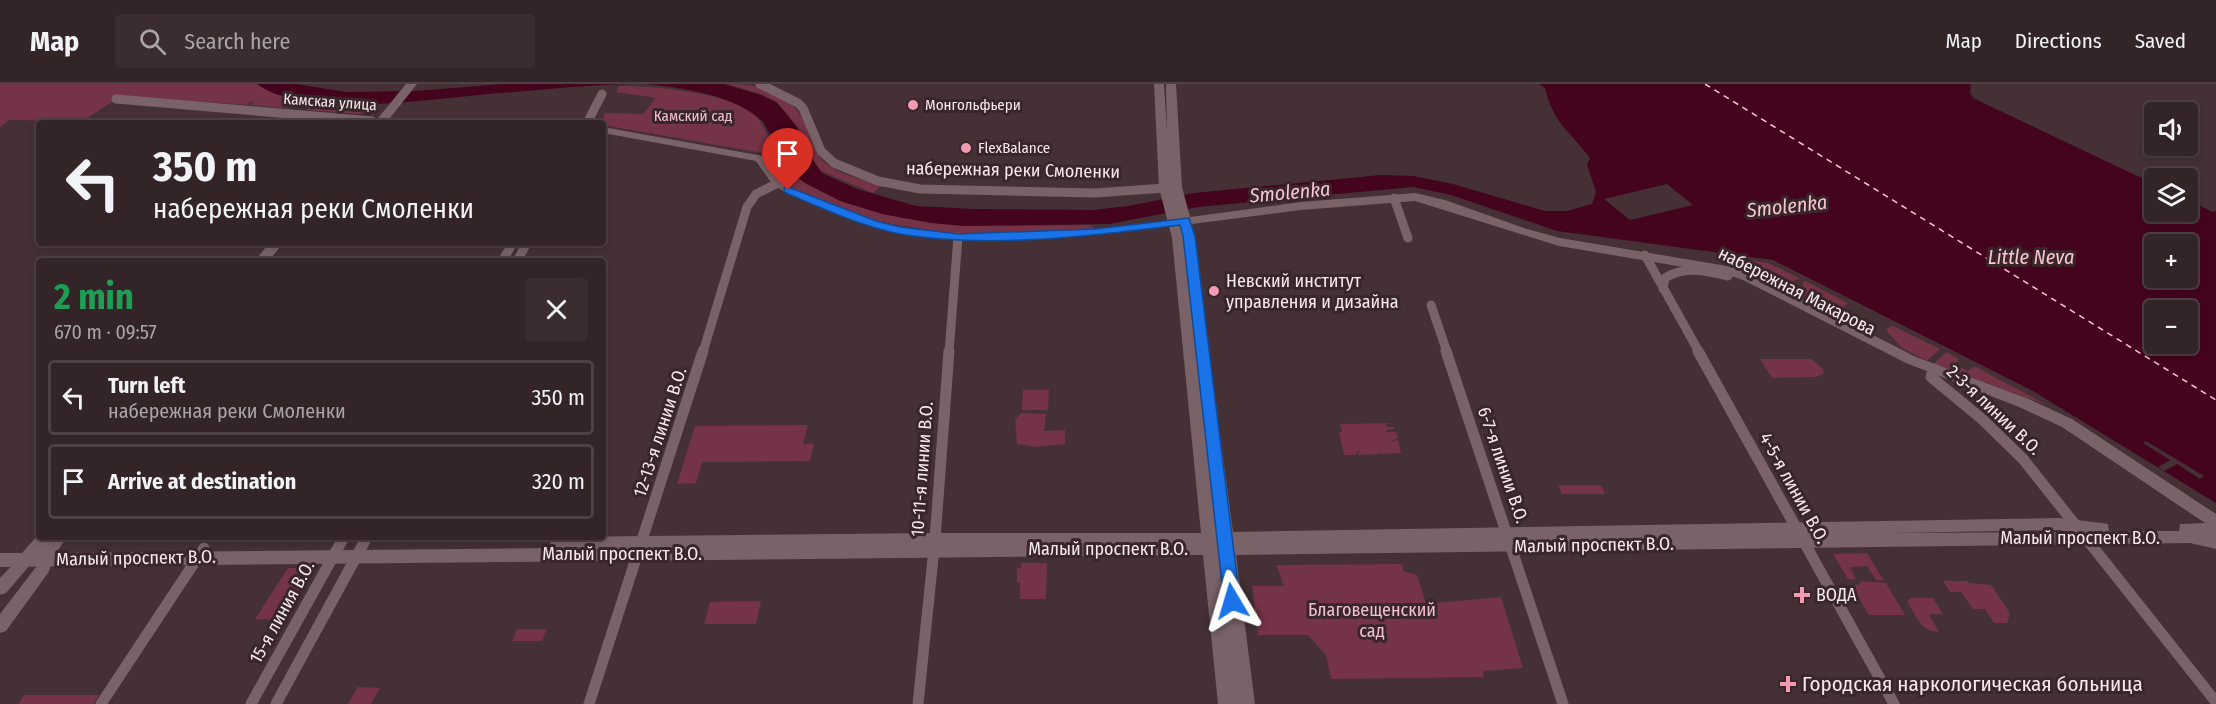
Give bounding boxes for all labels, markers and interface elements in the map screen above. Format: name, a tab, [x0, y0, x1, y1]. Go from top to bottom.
search box	[115, 14, 535, 68]
text: Map	[30, 25, 79, 58]
icon: search	[136, 25, 169, 58]
text: Search here	[184, 28, 290, 55]
text: Map	[1945, 28, 1982, 54]
text: Directions	[2015, 28, 2102, 54]
text: Saved	[2135, 28, 2186, 54]
street label: Камская улица	[283, 90, 377, 114]
place label: Монгольфьери	[925, 96, 1021, 114]
marker: Монгольфьери	[906, 98, 920, 112]
map controls	[2144, 102, 2198, 354]
button: sound	[2144, 102, 2198, 156]
park label: Камский сад	[654, 107, 732, 125]
pin	[762, 128, 813, 190]
icon: arrive	[771, 137, 804, 170]
place label: FlexBalance	[978, 139, 1050, 157]
marker: FlexBalance	[959, 141, 973, 155]
text: 350 m	[153, 142, 257, 192]
icon: left	[54, 144, 132, 222]
street label: набережная реки Смоленки	[906, 157, 1120, 183]
button: layers	[2144, 168, 2198, 222]
water label: Smolenka	[1248, 177, 1331, 208]
water label: Smolenka	[1745, 190, 1828, 222]
text: набережная реки Смоленки	[153, 193, 474, 225]
button: +	[2144, 234, 2198, 288]
street label: набережная Макарова	[1715, 242, 1879, 340]
water label: Little Neva	[1988, 245, 2074, 269]
place label: Невский институт управления и дизайна	[1226, 270, 1399, 313]
text: 2 min	[54, 275, 134, 319]
button: close	[525, 278, 588, 341]
marker: Невский институт управления и дизайна	[1207, 284, 1221, 298]
button: −	[2144, 300, 2198, 354]
text: 670 m · 09:57	[54, 320, 157, 344]
street label: 2-3-я линии В.О.	[1942, 361, 2046, 460]
street label: 12-13-я линии В.О.	[629, 364, 691, 500]
text: Turn left	[108, 372, 186, 399]
icon: left	[57, 381, 90, 414]
text: 350 m	[531, 384, 585, 411]
text: набережная реки Смоленки	[108, 399, 346, 423]
street label: 10-11-я линии В.О.	[906, 401, 938, 537]
street label: 6-7-я линии В.О.	[1473, 404, 1533, 526]
street label: 4-5-я линии В.О.	[1755, 429, 1834, 547]
icon: arrive	[57, 465, 90, 498]
text: Arrive at destination	[108, 468, 296, 495]
text: 320 m	[532, 468, 585, 495]
street label: Малый проспект В.О.	[2000, 527, 2160, 549]
street label: Малый проспект В.О.	[1514, 533, 1674, 557]
street label: Малый проспект В.О.	[1028, 538, 1188, 560]
street label: Малый проспект В.О.	[542, 543, 702, 565]
street label: Малый проспект В.О.	[56, 546, 216, 570]
street label: 15-я линия В.О.	[245, 557, 319, 667]
position arrow	[1200, 569, 1264, 633]
place label: ВОДА	[1816, 584, 1857, 606]
marker: ВОДА	[1793, 586, 1811, 604]
park label: Благовещенский сад	[1308, 599, 1436, 642]
place label: Городская наркологическая больница	[1802, 671, 2143, 697]
marker: Городская наркологическая больница	[1779, 675, 1797, 693]

